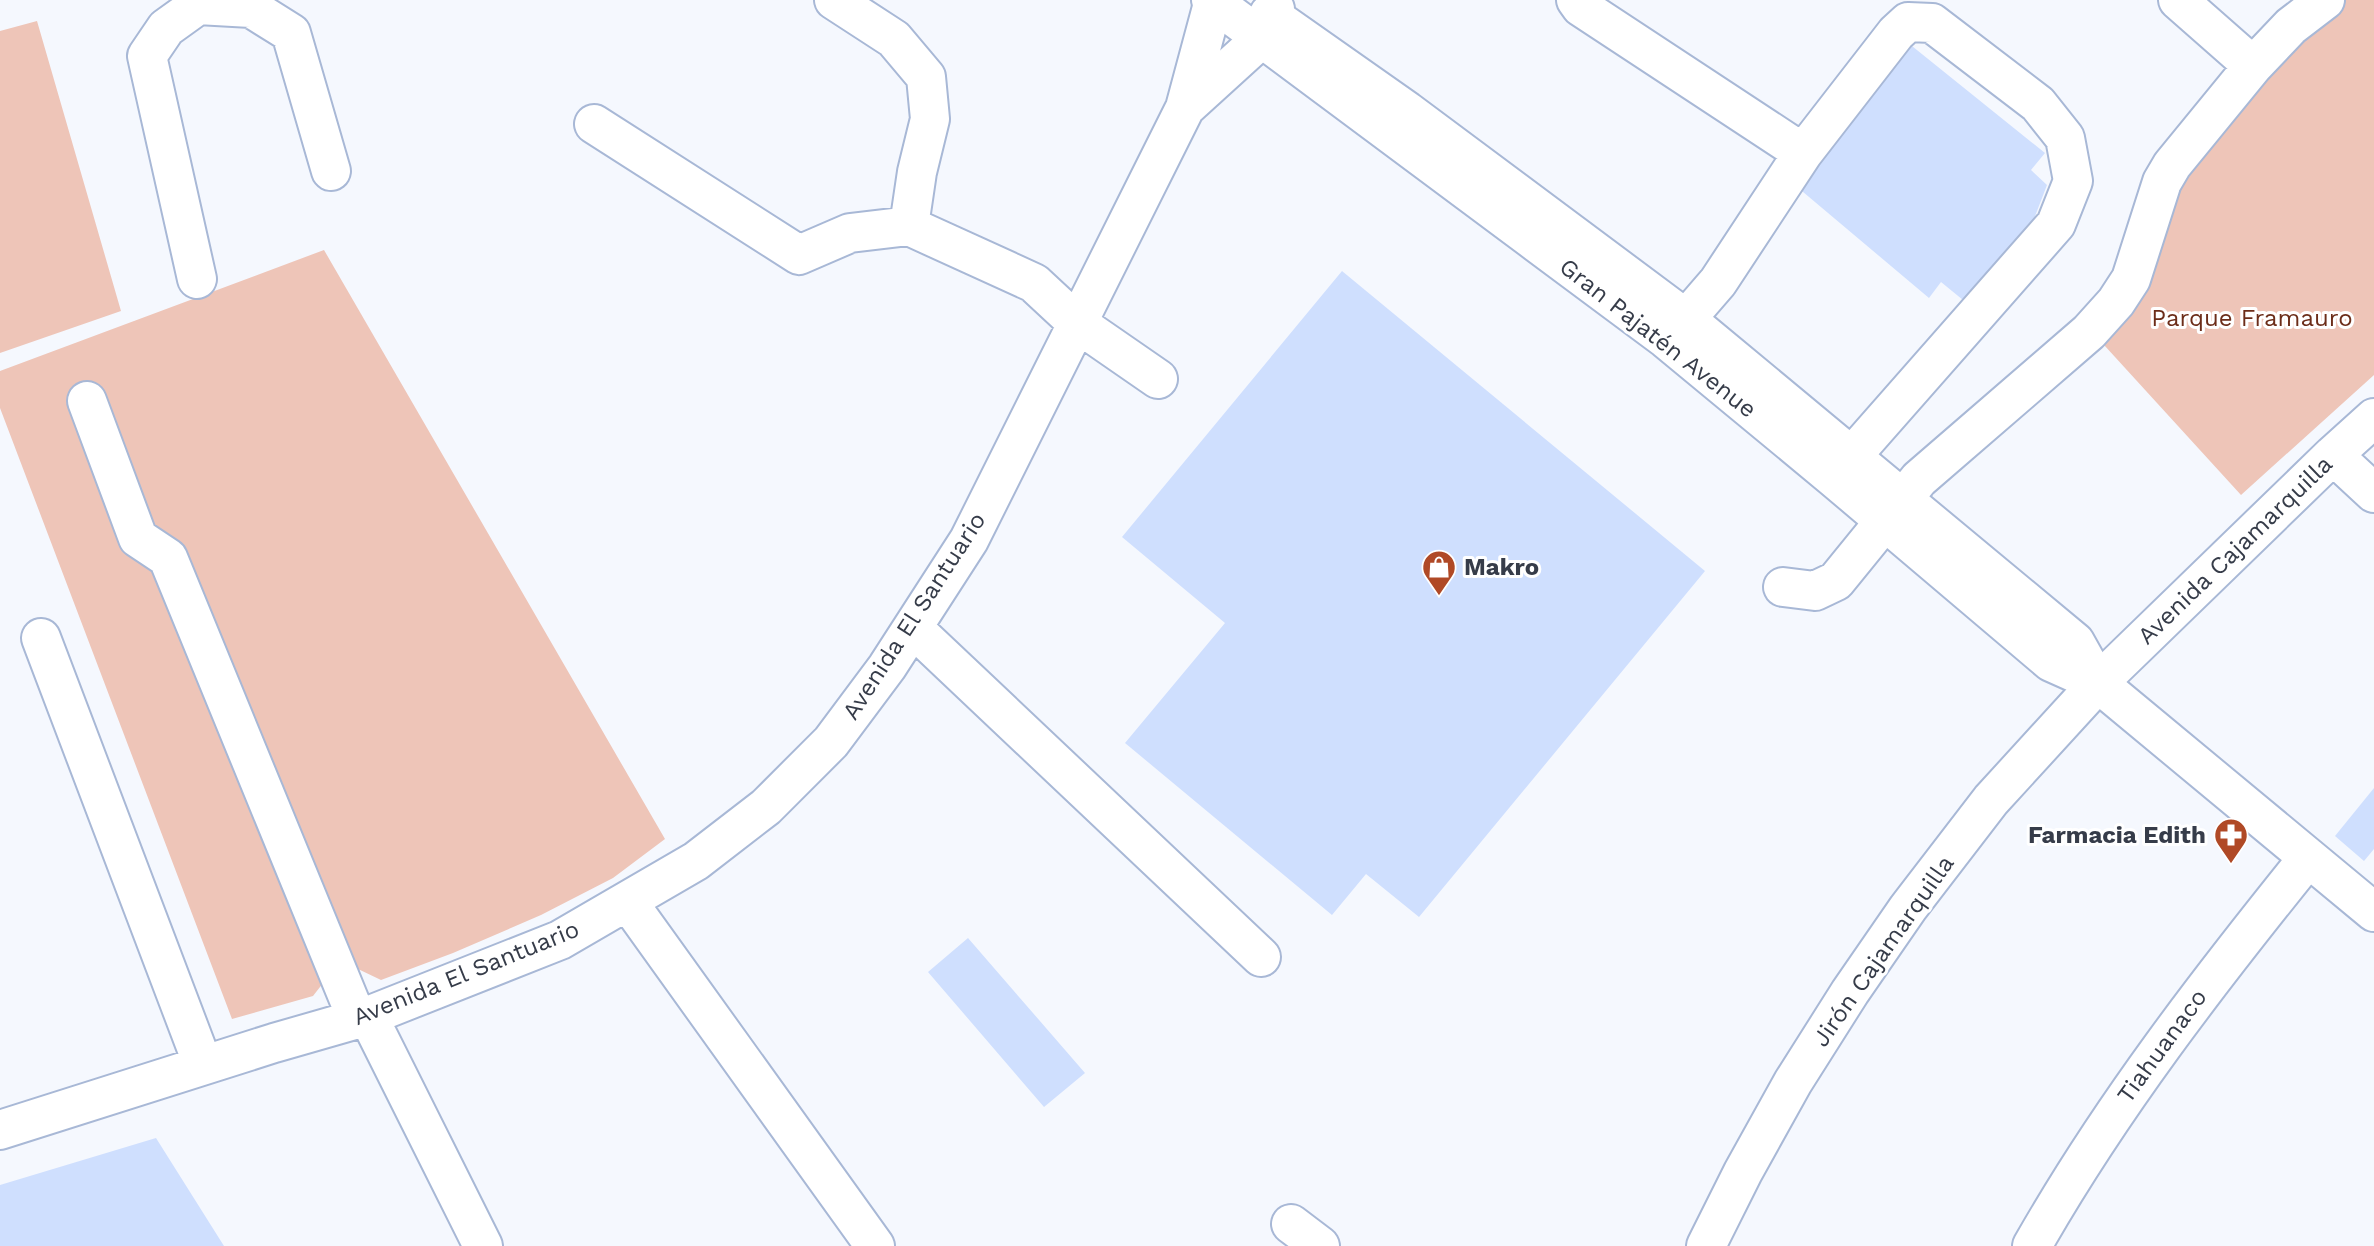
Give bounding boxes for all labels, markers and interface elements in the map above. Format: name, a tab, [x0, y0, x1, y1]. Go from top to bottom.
street label: Gran Pajatén Avenue	[1554, 252, 1762, 424]
park label: Parque Framauro	[2151, 304, 2353, 332]
street label: Avenida Cajamarquilla	[2132, 450, 2338, 650]
street label: Avenida El Santuario	[837, 507, 991, 725]
shop icon: Makro	[1420, 548, 1458, 597]
place label: Makro	[1464, 553, 1539, 581]
pharmacy icon: Farmacia Edith	[2212, 816, 2250, 865]
place label: Farmacia Edith	[2028, 821, 2206, 849]
street label: Jirón Cajamarquilla	[1806, 850, 1960, 1052]
street label: Avenida El Santuario	[349, 915, 583, 1031]
street label: Tiahuanaco	[2111, 984, 2213, 1108]

